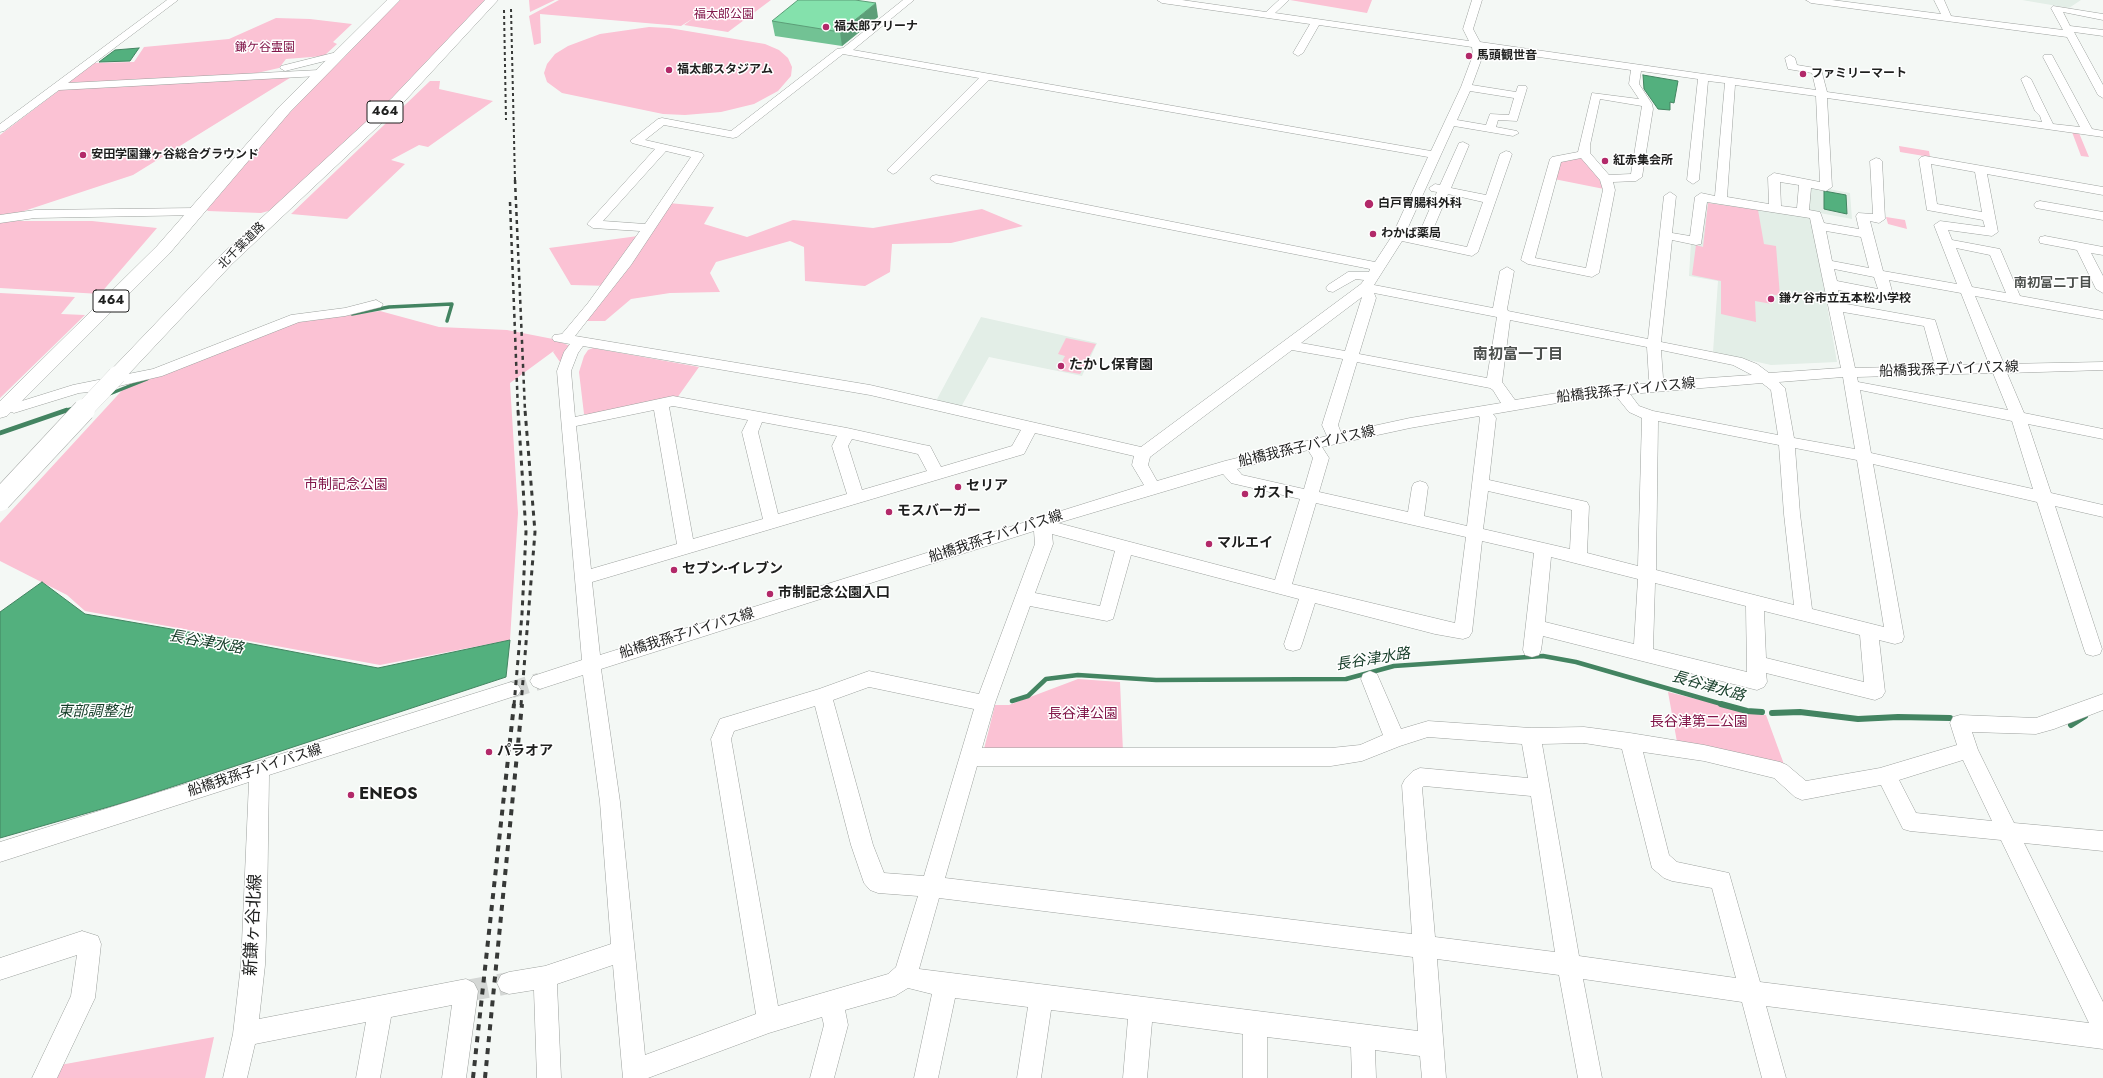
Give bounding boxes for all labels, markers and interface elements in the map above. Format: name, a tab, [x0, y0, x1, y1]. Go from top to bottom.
park label: 福太郎公園	[694, 8, 754, 22]
place label: 福太郎アリーナ	[834, 20, 918, 34]
marker: 福太郎アリーナ	[821, 22, 831, 32]
park label: 鎌ケ谷霊園	[235, 41, 295, 55]
place label: 馬頭観世音	[1477, 49, 1537, 63]
marker: 馬頭観世音	[1464, 51, 1474, 61]
place label: 福太郎スタジアム	[677, 63, 773, 77]
marker: 福太郎スタジアム	[664, 65, 674, 75]
place label: ファミリーマート	[1811, 67, 1907, 81]
marker: ファミリーマート	[1798, 69, 1808, 79]
road number: 464	[367, 101, 403, 123]
place label: 安田学園鎌ヶ谷総合グラウンド	[91, 148, 259, 162]
marker: 安田学園鎌ヶ谷総合グラウンド	[78, 150, 88, 160]
place label: 紅赤集会所	[1613, 154, 1673, 168]
marker: 紅赤集会所	[1600, 156, 1610, 166]
place label: 白戸胃腸科外科	[1378, 197, 1462, 211]
marker: 白戸胃腸科外科	[1363, 198, 1375, 210]
street label: 北千葉道路	[216, 220, 268, 272]
place label: わかば薬局	[1381, 227, 1441, 241]
marker: わかば薬局	[1368, 229, 1378, 239]
district label: 南初富二丁目	[2014, 276, 2092, 292]
road number: 464	[93, 290, 129, 312]
place label: 鎌ケ谷市立五本松小学校	[1779, 292, 1911, 306]
marker: 鎌ケ谷市立五本松小学校	[1766, 294, 1776, 304]
district label: 南初富一丁目	[1473, 346, 1563, 364]
place label: たかし保育園	[1069, 358, 1153, 374]
street label: 船橋我孫子バイパス線	[1879, 359, 2019, 381]
marker: たかし保育園	[1056, 361, 1066, 371]
street label: 船橋我孫子バイパス線	[1556, 375, 1696, 407]
street label: 船橋我孫子バイパス線	[1237, 423, 1377, 471]
park label: 市制記念公園	[304, 478, 388, 494]
place label: セリア	[966, 479, 1008, 495]
marker: セリア	[953, 482, 963, 492]
place label: ガスト	[1253, 486, 1295, 502]
marker: ガスト	[1240, 489, 1250, 499]
place label: モスバーガー	[897, 504, 981, 520]
marker: モスバーガー	[884, 507, 894, 517]
street label: 船橋我孫子バイパス線	[927, 507, 1065, 567]
place label: マルエイ	[1217, 536, 1273, 552]
marker: マルエイ	[1204, 539, 1214, 549]
place label: セブン-イレブン	[682, 562, 783, 578]
marker: セブン-イレブン	[669, 565, 679, 575]
place label: 市制記念公園入口	[778, 586, 890, 602]
marker: 市制記念公園入口	[765, 589, 775, 599]
street label: 船橋我孫子バイパス線	[618, 606, 756, 662]
water label: 長谷津水路	[168, 628, 244, 658]
water label: 長谷津水路	[1335, 645, 1411, 675]
water label: 長谷津水路	[1669, 668, 1747, 706]
water label: 東部調整池	[58, 703, 132, 721]
park label: 長谷津公園	[1048, 707, 1118, 723]
park label: 長谷津第二公園	[1650, 715, 1748, 731]
street label: 船橋我孫子バイパス線	[186, 741, 324, 801]
place label: パラオア	[497, 744, 553, 760]
marker: パラオア	[484, 747, 494, 757]
place label: ENEOS	[359, 785, 418, 805]
marker: ENEOS	[346, 790, 356, 800]
street label: 新鎌ヶ谷北線	[241, 874, 267, 976]

